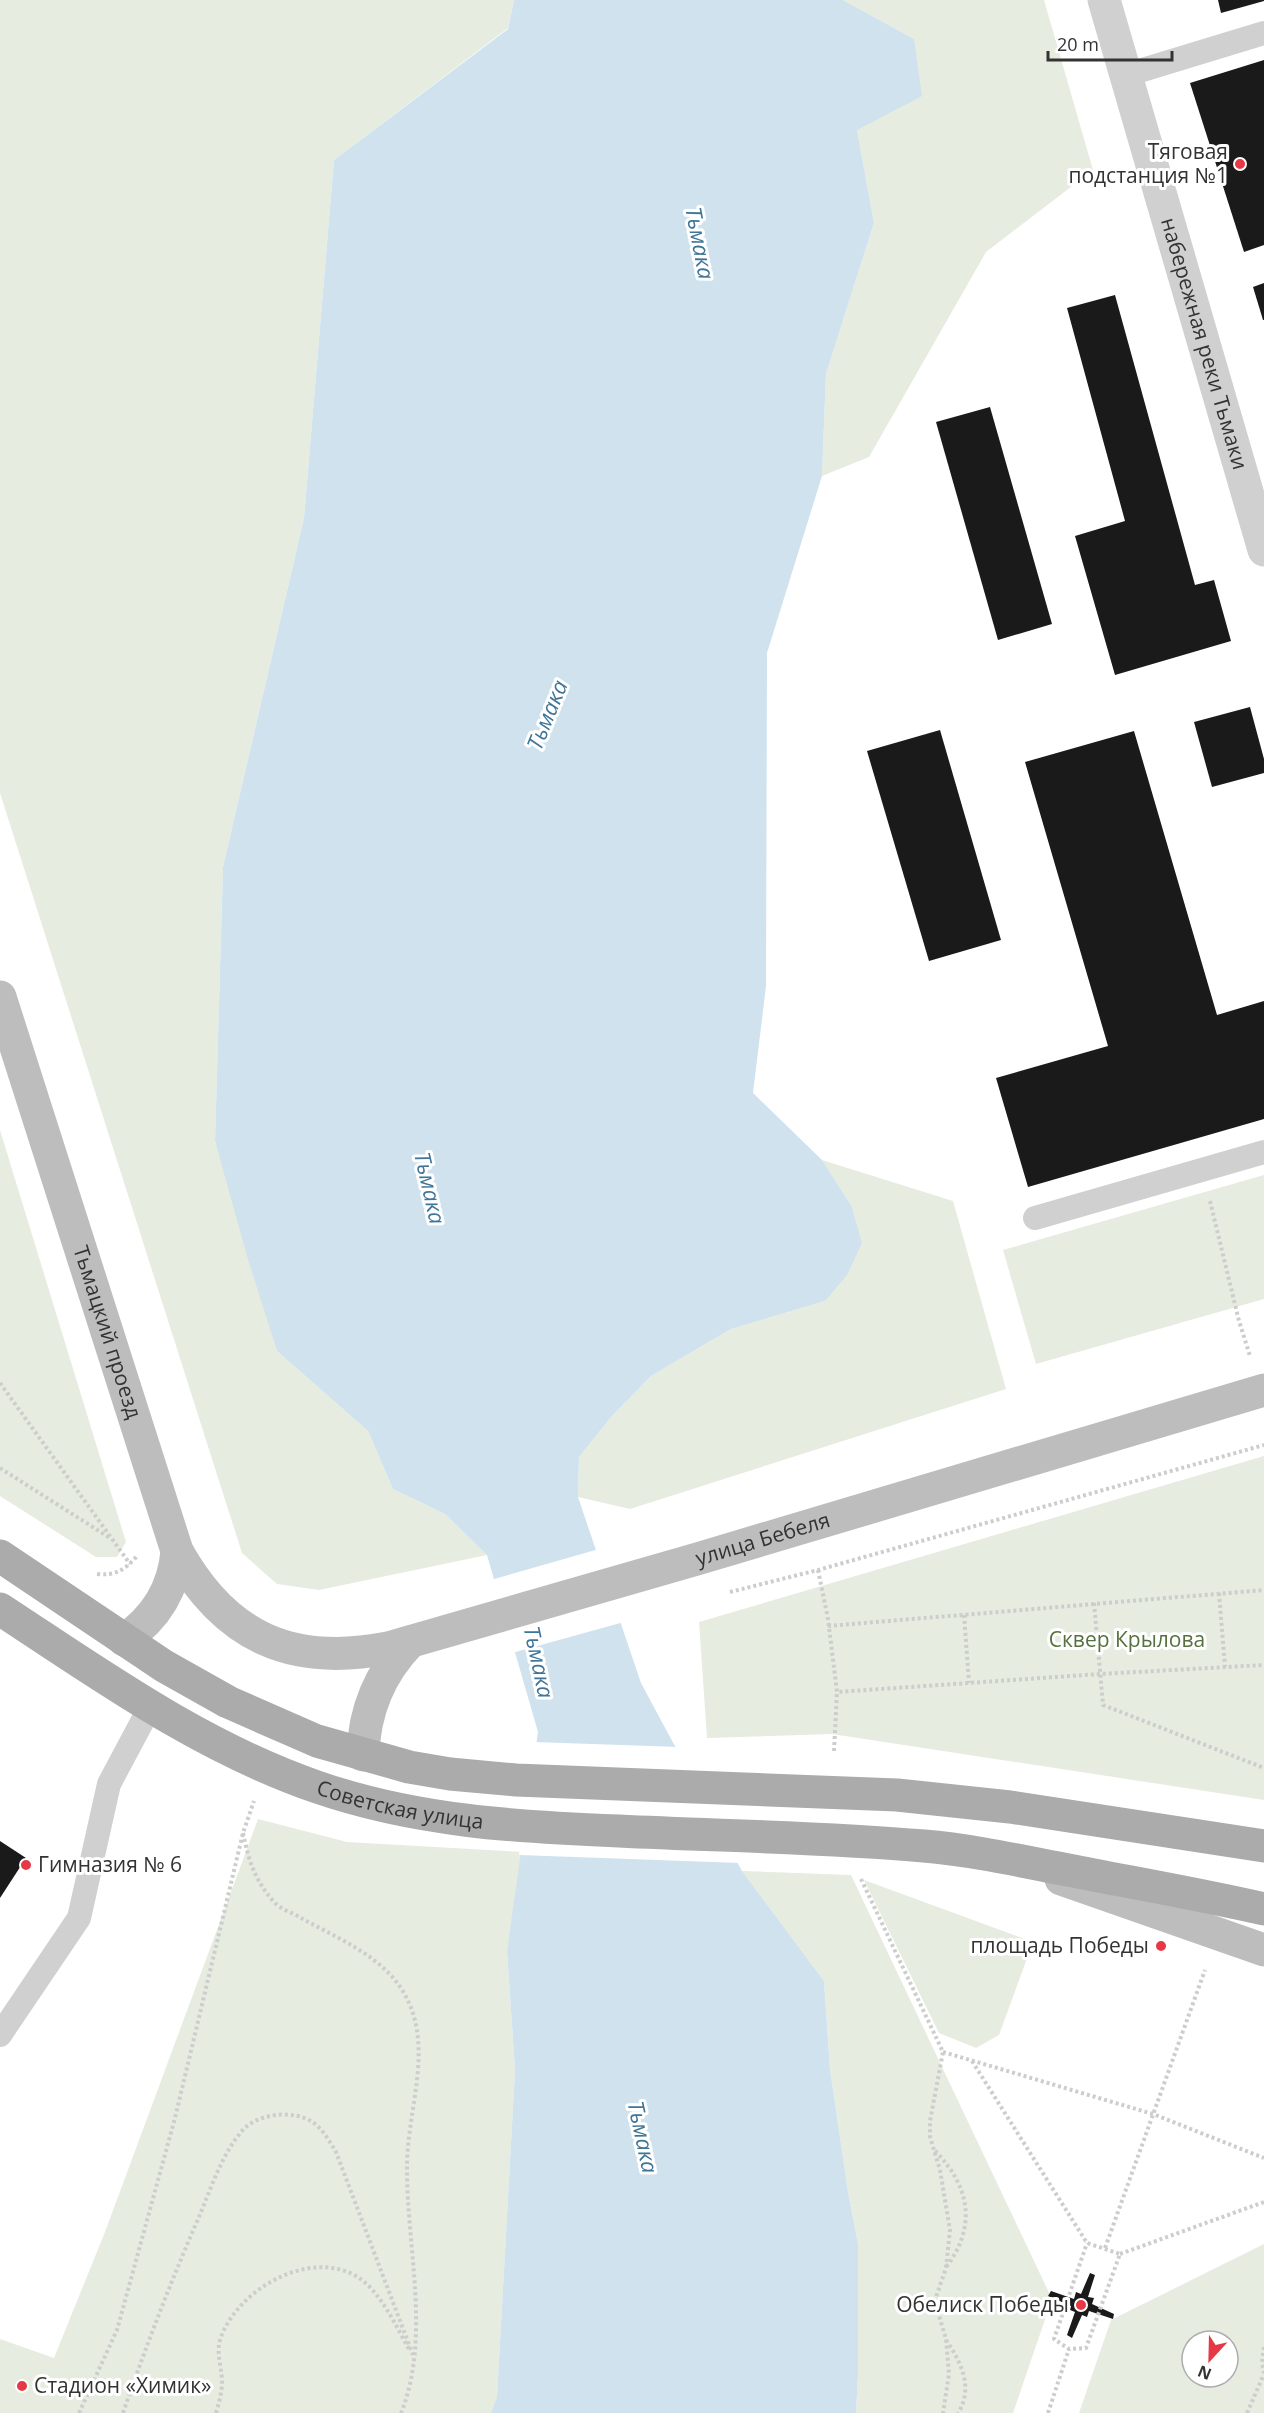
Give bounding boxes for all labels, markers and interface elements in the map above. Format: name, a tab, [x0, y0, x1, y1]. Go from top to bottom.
scale bar	[1048, 24, 1172, 62]
text: 20 m	[1057, 32, 1099, 56]
place label: Тяговая подстанция №1	[1068, 137, 1228, 189]
marker: Тяговая подстанция №1	[1233, 157, 1247, 171]
water label: Тьмака	[679, 204, 723, 282]
street label: набережная реки Тьмаки	[1155, 214, 1255, 473]
water label: Тьмака	[518, 675, 574, 754]
water label: Тьмака	[408, 1149, 454, 1227]
street label: Тьмацкий проезд	[67, 1242, 149, 1422]
street label: улица Бебеля	[692, 1505, 833, 1572]
water label: Тьмака	[518, 1623, 562, 1701]
park label: Сквер Крылова	[1049, 1625, 1205, 1653]
street label: Советская улица	[313, 1773, 485, 1835]
place label: Гимназия № 6	[38, 1850, 182, 1878]
marker: Гимназия № 6	[19, 1858, 33, 1872]
place label: площадь Победы	[971, 1931, 1149, 1959]
marker: площадь Победы	[1154, 1939, 1168, 1953]
water label: Тьмака	[622, 2098, 666, 2176]
place label: Обелиск Победы	[896, 2290, 1069, 2318]
marker: Обелиск Победы	[1074, 2298, 1088, 2312]
north arrow	[1180, 2329, 1240, 2389]
text: N	[1194, 2360, 1215, 2386]
place label: Стадион «Химик»	[34, 2371, 211, 2399]
marker: Стадион «Химик»	[15, 2379, 29, 2393]

